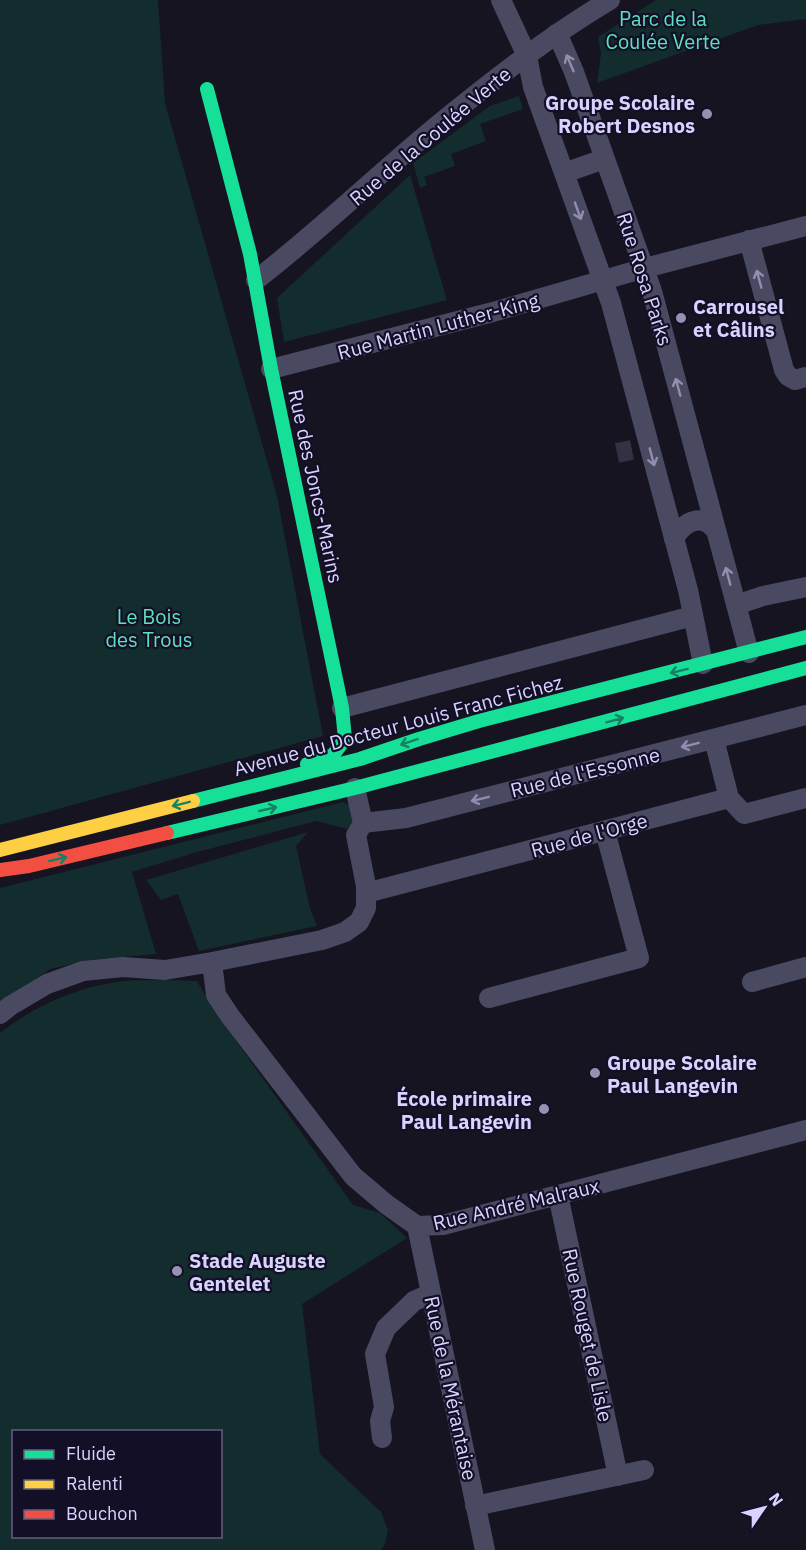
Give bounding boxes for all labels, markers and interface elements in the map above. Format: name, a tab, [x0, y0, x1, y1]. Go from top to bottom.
park label: Parc de la Coulée Verte	[606, 5, 721, 55]
one-way arrow	[564, 55, 575, 73]
street label: Rue de la Coulée Verte	[344, 60, 516, 212]
place label: Groupe Scolaire Robert Desnos	[545, 89, 695, 139]
marker: Groupe Scolaire Robert Desnos	[700, 107, 714, 121]
one-way arrow	[573, 201, 584, 220]
street label: Rue Rosa Parks	[611, 209, 679, 349]
one-way arrow	[753, 270, 765, 289]
street label: Rue Martin Luther-King	[334, 286, 542, 366]
place label: Carrousel et Câlins	[693, 293, 784, 343]
marker: Carrousel et Câlins	[674, 311, 688, 325]
one-way arrow	[672, 378, 684, 397]
street label: Rue des Joncs-Marins	[282, 387, 350, 585]
one-way arrow	[647, 448, 659, 467]
one-way arrow	[722, 567, 733, 586]
park label: Le Bois des Trous	[105, 603, 193, 653]
one-way arrow	[670, 665, 689, 677]
street label: Avenue du Docteur Louis Franc Fichez	[230, 668, 566, 782]
one-way arrow	[605, 713, 624, 725]
one-way arrow	[400, 738, 419, 749]
street label: Rue de l'Essonne	[507, 740, 663, 804]
one-way arrow	[680, 740, 699, 751]
one-way arrow	[471, 793, 490, 805]
one-way arrow	[171, 799, 190, 811]
one-way arrow	[258, 803, 277, 815]
street label: Rue de l'Orge	[528, 806, 650, 864]
one-way arrow	[48, 853, 67, 865]
place label: Groupe Scolaire Paul Langevin	[607, 1049, 757, 1099]
marker: Groupe Scolaire Paul Langevin	[588, 1066, 602, 1080]
place label: École primaire Paul Langevin	[396, 1085, 532, 1135]
marker: École primaire Paul Langevin	[537, 1102, 551, 1116]
street label: Rue André Malraux	[430, 1172, 602, 1236]
street label: Rue Rouget de Lisle	[556, 1246, 620, 1424]
place label: Stade Auguste Gentelet	[189, 1247, 326, 1297]
marker: Stade Auguste Gentelet	[170, 1264, 184, 1278]
street label: Rue de la Mérantaise	[418, 1293, 484, 1483]
legend	[12, 1430, 222, 1538]
text: Fluide	[66, 1442, 116, 1465]
text: Ralenti	[66, 1472, 123, 1495]
north arrow	[734, 1478, 794, 1538]
text: N	[765, 1489, 788, 1510]
text: Bouchon	[66, 1502, 138, 1525]

